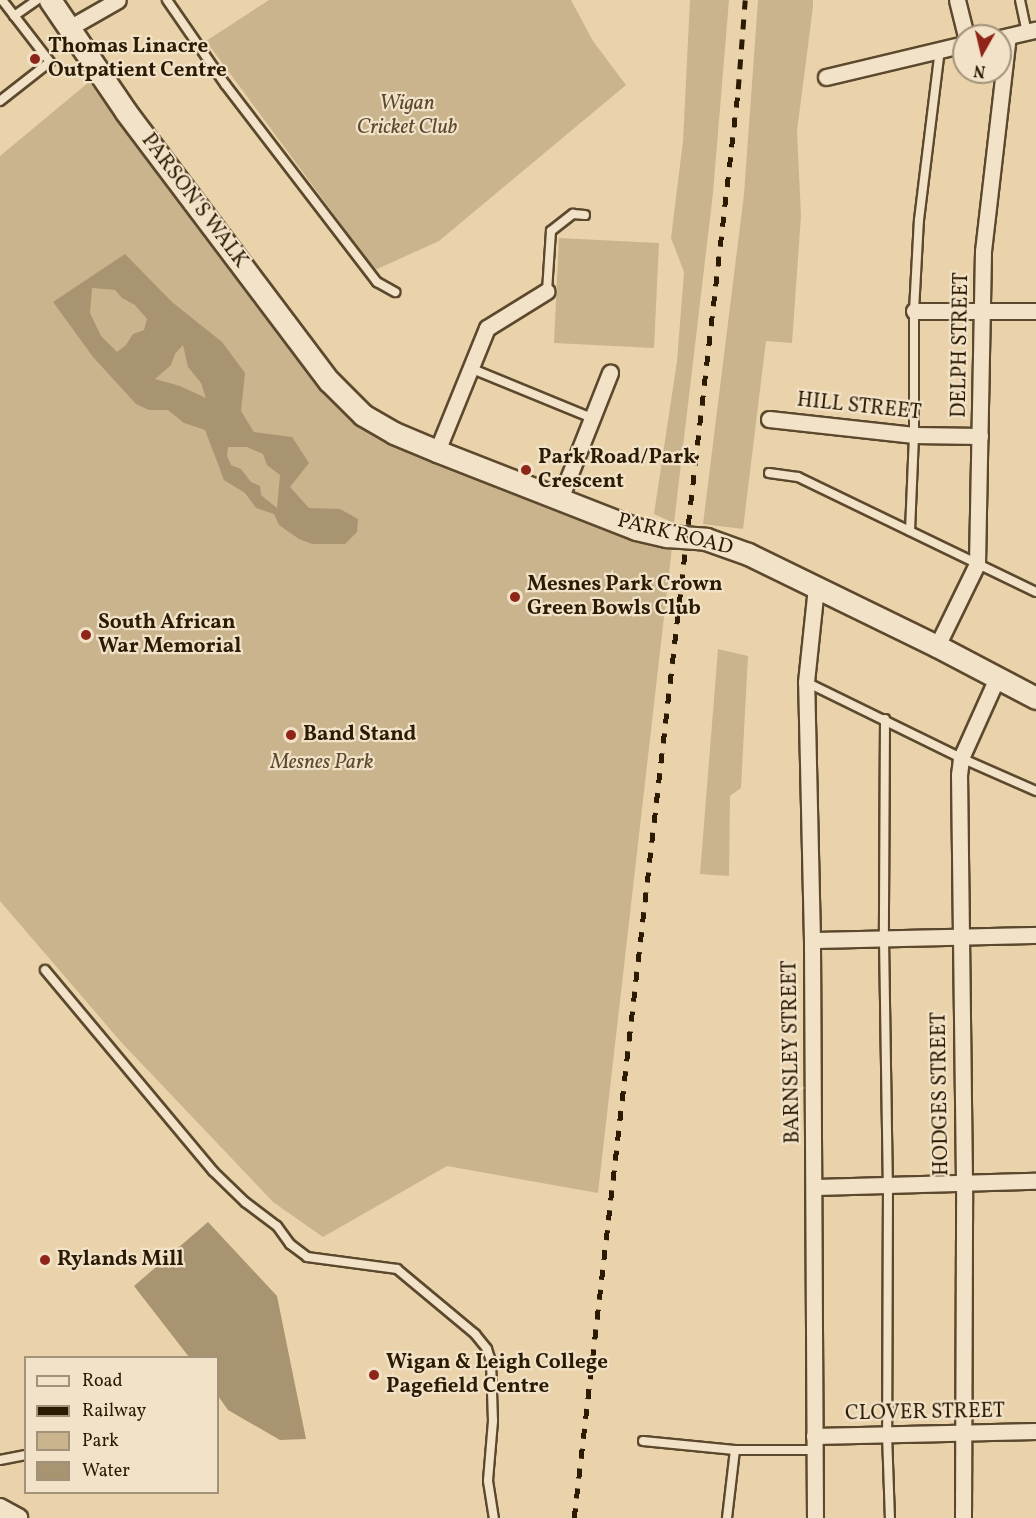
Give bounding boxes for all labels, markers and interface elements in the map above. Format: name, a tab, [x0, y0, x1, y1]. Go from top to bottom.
north arrow	[952, 24, 1012, 84]
place label: Thomas Linacre Outpatient Centre	[48, 34, 227, 84]
marker: Thomas Linacre Outpatient Centre	[26, 50, 44, 68]
text: N	[972, 58, 987, 82]
park label: Wigan Cricket Club	[357, 91, 457, 141]
street label: PARSON'S WALK	[135, 129, 253, 273]
street label: DELPH STREET	[947, 272, 975, 418]
street label: HILL STREET	[796, 388, 922, 426]
place label: Park Road/Park Crescent	[538, 445, 696, 495]
marker: Park Road/Park Crescent	[519, 463, 533, 477]
street label: PARK ROAD	[615, 508, 735, 562]
place label: Mesnes Park Crown Green Bowls Club	[527, 572, 723, 622]
marker: Mesnes Park Crown Green Bowls Club	[508, 590, 522, 604]
place label: South African War Memorial	[98, 610, 241, 660]
marker: South African War Memorial	[79, 628, 93, 642]
place label: Band Stand	[303, 722, 416, 748]
marker: Band Stand	[284, 728, 298, 742]
park label: Mesnes Park	[271, 750, 373, 776]
street label: BARNSLEY STREET	[778, 960, 806, 1144]
street label: HODGES STREET	[927, 1012, 955, 1176]
place label: Rylands Mill	[57, 1247, 184, 1273]
marker: Rylands Mill	[38, 1253, 52, 1267]
place label: Wigan & Leigh College Pagefield Centre	[386, 1350, 608, 1400]
legend	[24, 1356, 219, 1494]
marker: Wigan & Leigh College Pagefield Centre	[367, 1368, 381, 1382]
text: Road	[82, 1369, 123, 1394]
text: Railway	[82, 1399, 146, 1424]
street label: CLOVER STREET	[845, 1399, 1005, 1427]
text: Park	[82, 1429, 119, 1454]
text: Water	[82, 1459, 130, 1484]

